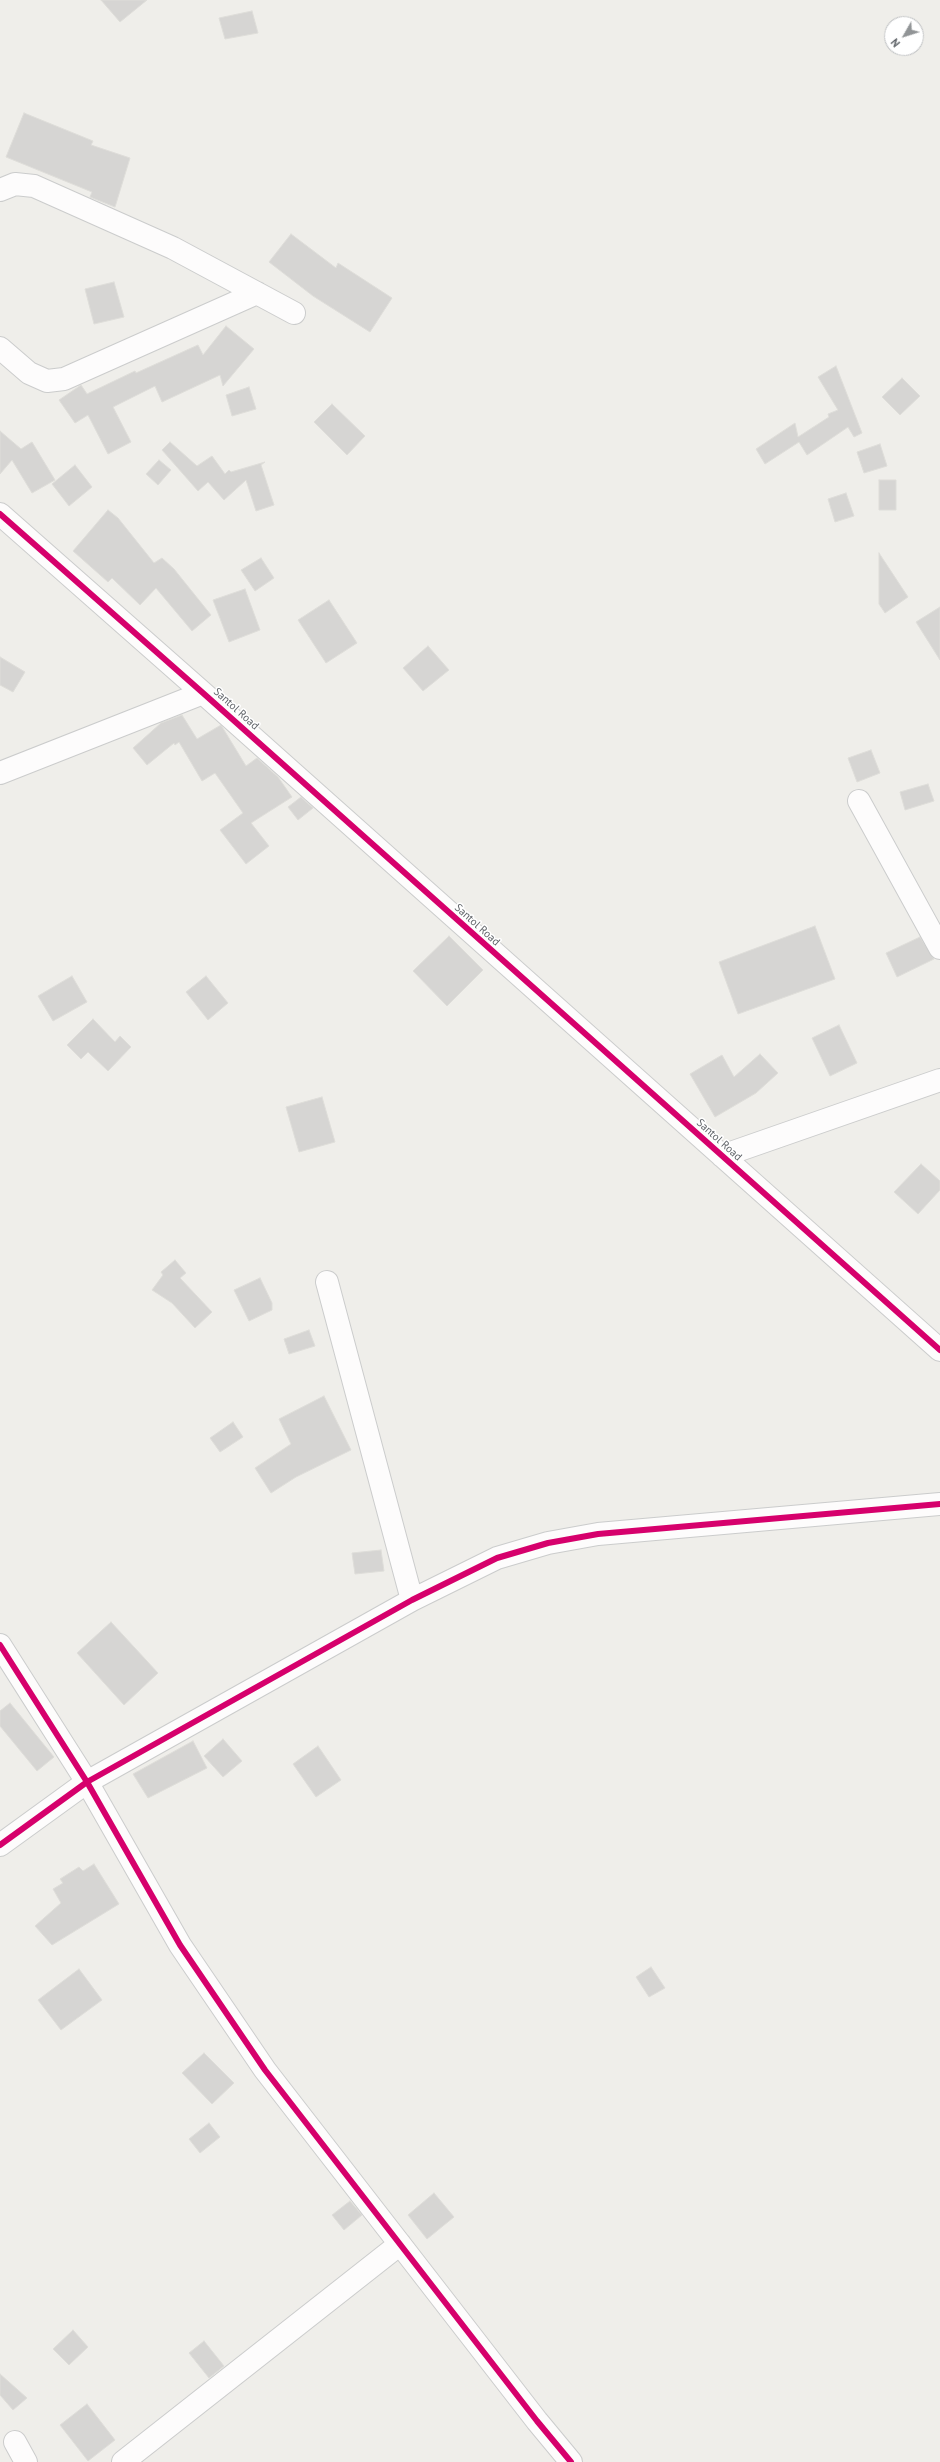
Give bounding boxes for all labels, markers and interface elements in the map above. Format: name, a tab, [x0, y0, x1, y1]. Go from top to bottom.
north arrow	[884, 16, 924, 56]
text: N	[888, 36, 903, 50]
street label: Santol Road	[211, 685, 261, 733]
street label: Santol Road	[452, 901, 502, 949]
street label: Santol Road	[694, 1116, 744, 1164]

